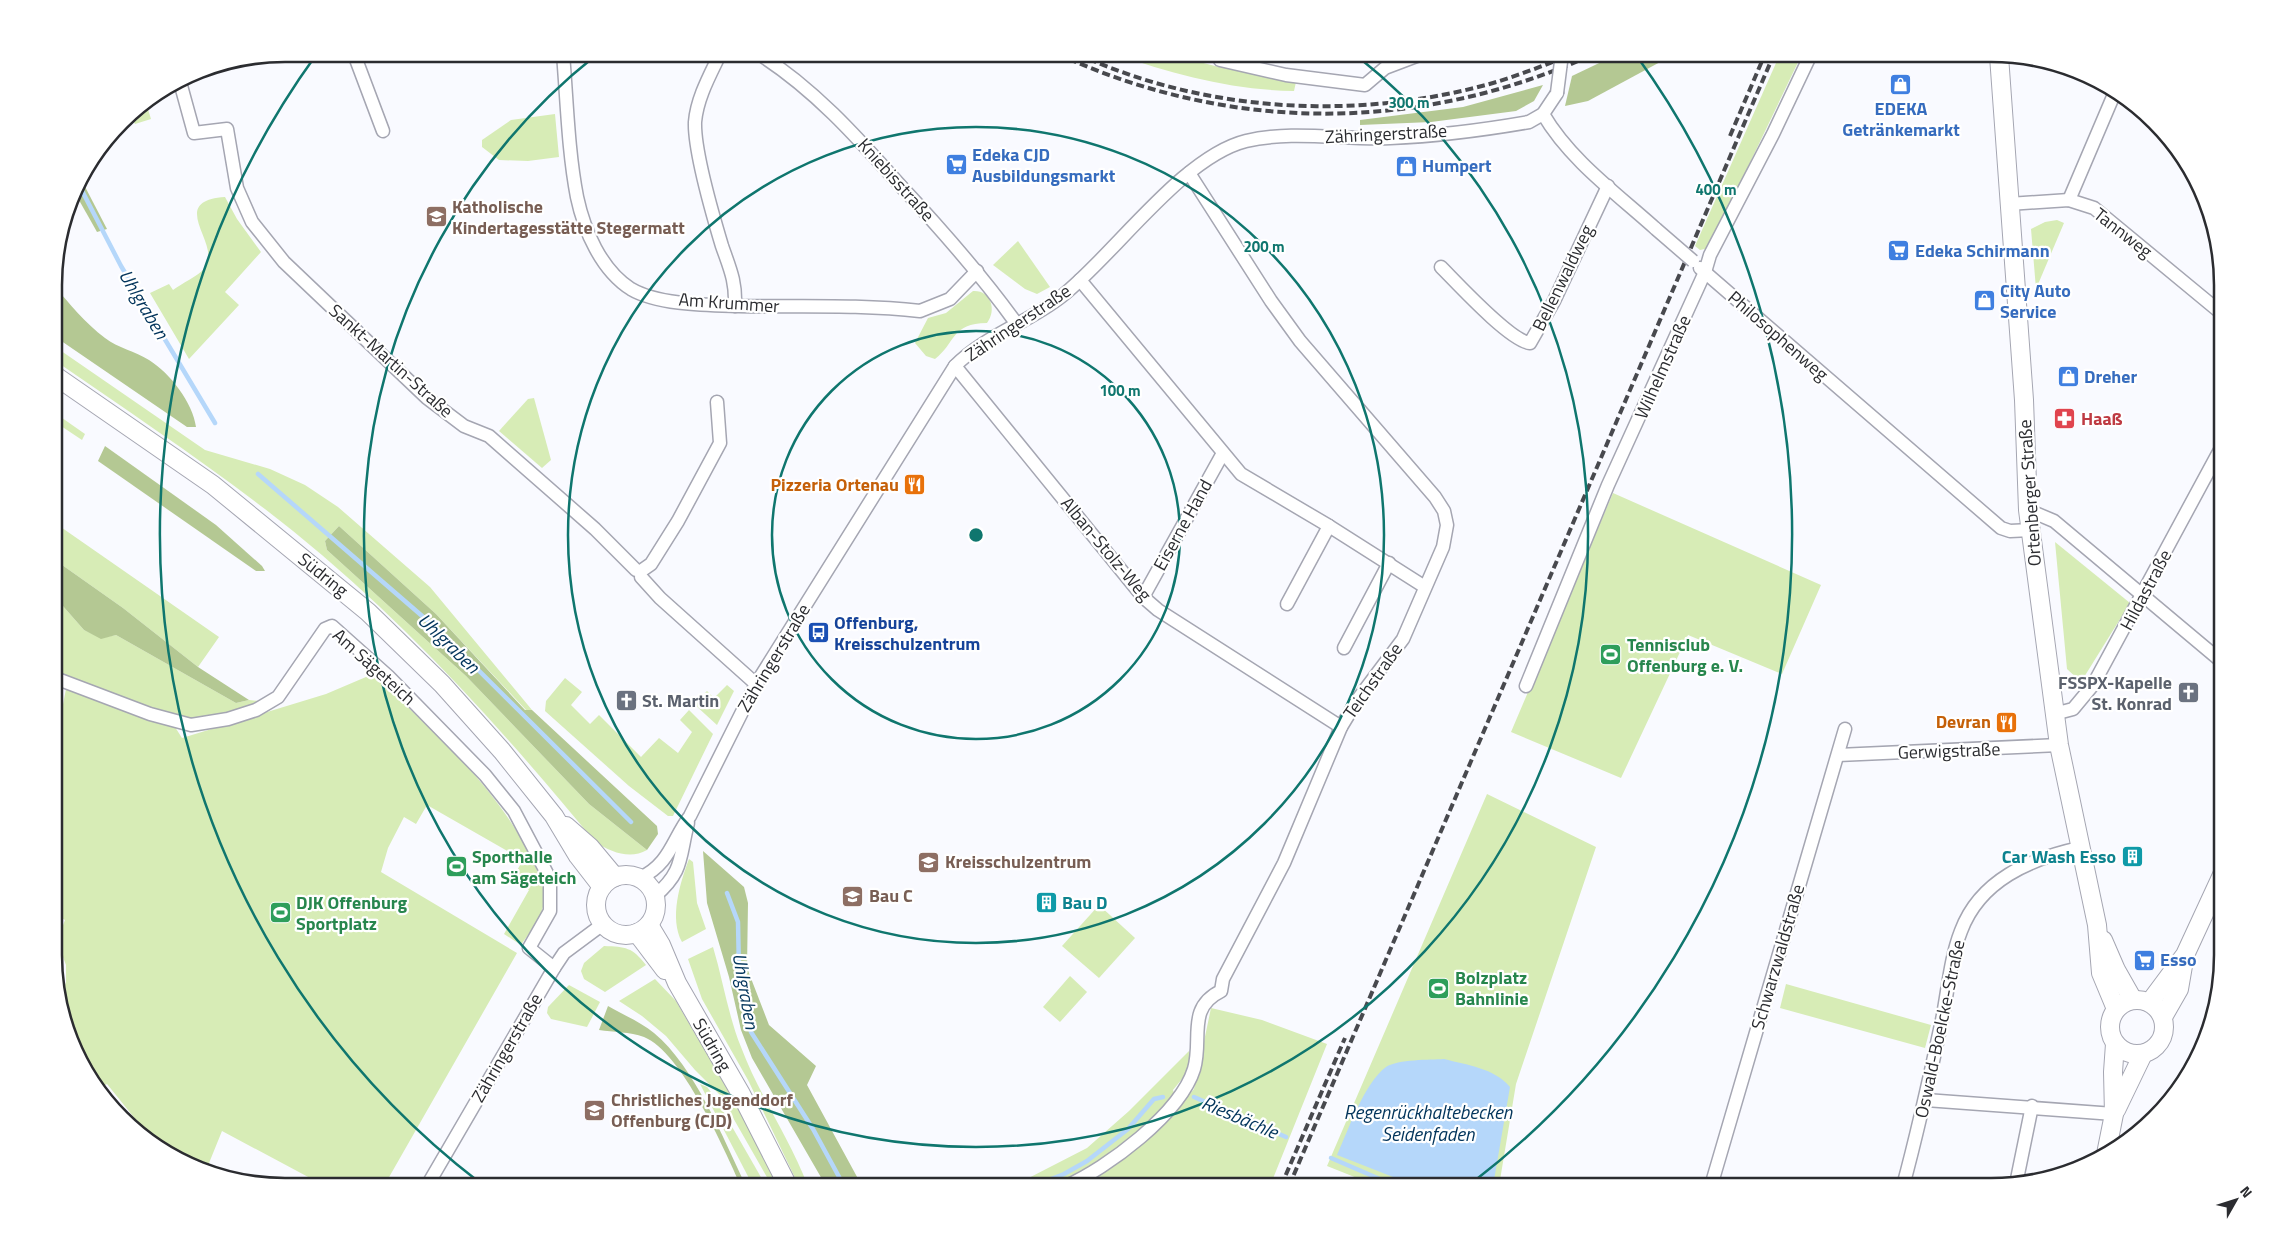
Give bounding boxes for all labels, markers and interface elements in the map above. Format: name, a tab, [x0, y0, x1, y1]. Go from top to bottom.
shop icon: EDEKA Getränkemarkt	[1889, 72, 1913, 96]
text: 300 m	[1388, 91, 1430, 114]
place label: EDEKA Getränkemarkt	[1842, 95, 1960, 143]
street label: Zähringerstraße	[1324, 117, 1448, 150]
street label: Kniebisstraße	[852, 132, 941, 227]
place label: Edeka CJD Ausbildungsmarkt	[972, 141, 1116, 189]
place label: Humpert	[1422, 152, 1492, 179]
supermarket icon: Edeka CJD Ausbildungsmarkt	[944, 153, 968, 177]
shop icon: Humpert	[1394, 154, 1418, 178]
text: 400 m	[1695, 178, 1737, 201]
place label: Katholische Kindertagesstätte Stegermatt	[452, 193, 685, 241]
street label: Tannweg	[2088, 201, 2158, 264]
school or university icon: Katholische Kindertagesstätte Stegermatt	[424, 205, 448, 229]
street label: Bellenwaldweg	[1525, 220, 1600, 336]
text: 200 m	[1243, 235, 1285, 258]
place label: Edeka Schirmann	[1915, 237, 2050, 264]
supermarket icon: Edeka Schirmann	[1887, 239, 1911, 263]
water label: Uhlgraben	[112, 263, 177, 345]
street label: Zähringerstraße	[960, 277, 1076, 368]
place label: City Auto Service	[2000, 277, 2071, 325]
street label: Philosophenweg	[1722, 284, 1835, 387]
street label: Am Krummer	[678, 286, 780, 319]
shop icon: City Auto Service	[1972, 289, 1996, 313]
street label: Sankt-Martin-Straße	[323, 297, 459, 424]
street label: Wilhelmstraße	[1628, 310, 1698, 423]
place label: Dreher	[2084, 363, 2137, 390]
shop icon: Dreher	[2056, 365, 2080, 389]
text: 100 m	[1099, 379, 1141, 402]
place label: Haaß	[2081, 405, 2123, 432]
pharmacy icon: Haaß	[2053, 407, 2077, 431]
street label: Ortenberger Straße	[2011, 419, 2048, 567]
place label: Pizzeria Ortenau	[770, 471, 899, 498]
restaurant icon: Pizzeria Ortenau	[903, 473, 927, 497]
street label: Eiserne Hand	[1146, 474, 1219, 575]
street label: Alban-Stolz-Weg	[1055, 491, 1158, 607]
centre of rings	[967, 526, 985, 544]
street label: Hildastraße	[2113, 545, 2178, 635]
street label: Südring	[292, 546, 354, 603]
street label: Zähringerstraße	[731, 598, 817, 717]
water label: Uhlgraben	[412, 606, 487, 680]
place label: Offenburg, Kreisschulzentrum	[834, 609, 980, 657]
bus stop icon: Offenburg, Kreisschulzentrum	[806, 621, 830, 645]
street label: Am Sägeteich	[327, 622, 422, 711]
place label: Tennisclub Offenburg e. V.	[1627, 631, 1743, 679]
street label: Teichstraße	[1336, 637, 1409, 724]
sports icon: Tennisclub Offenburg e. V.	[1599, 643, 1623, 667]
place label: FSSPX-Kapelle St. Konrad	[2058, 669, 2172, 717]
church icon: FSSPX-Kapelle St. Konrad	[2176, 681, 2200, 705]
place label: St. Martin	[642, 687, 719, 714]
church icon: St. Martin	[614, 689, 638, 713]
place label: Devran	[1936, 708, 1991, 735]
restaurant icon: Devran	[1995, 710, 2019, 734]
street label: Gerwigstraße	[1897, 735, 2001, 766]
place label: Sporthalle am Sägeteich	[472, 843, 576, 891]
place label: Car Wash Esso	[2002, 843, 2116, 870]
building icon: Car Wash Esso	[2120, 845, 2144, 869]
place label: Kreisschulzentrum	[945, 848, 1091, 875]
school or university icon: Kreisschulzentrum	[917, 850, 941, 874]
sports icon: Sporthalle am Sägeteich	[444, 855, 468, 879]
street label: Schwarzwaldstraße	[1744, 881, 1811, 1033]
place label: Bau C	[869, 882, 913, 909]
school or university icon: Bau C	[841, 884, 865, 908]
place label: DJK Offenburg Sportplatz	[296, 889, 408, 937]
place label: Bau D	[1062, 889, 1108, 916]
building icon: Bau D	[1034, 891, 1058, 915]
sports icon: DJK Offenburg Sportplatz	[268, 901, 292, 925]
street label: Oswald-Boelcke-Straße	[1907, 937, 1972, 1120]
place label: Esso	[2160, 946, 2197, 973]
supermarket icon: Esso	[2132, 948, 2156, 972]
water label: Uhlgraben	[726, 951, 768, 1032]
place label: Bolzplatz Bahnlinie	[1455, 964, 1528, 1012]
sports icon: Bolzplatz Bahnlinie	[1427, 976, 1451, 1000]
street label: Zähringerstraße	[464, 988, 549, 1107]
street label: Südring	[686, 1013, 739, 1077]
place label: Christliches Jugenddorf Offenburg (CJD)	[611, 1086, 793, 1134]
water label: Riesbächle	[1197, 1087, 1284, 1146]
water label: Regenrückhaltebecken Seidenfaden	[1344, 1097, 1513, 1148]
school or university icon: Christliches Jugenddorf Offenburg (CJD)	[583, 1098, 607, 1122]
north arrow	[2211, 1175, 2261, 1225]
text: N	[2235, 1181, 2258, 1202]

